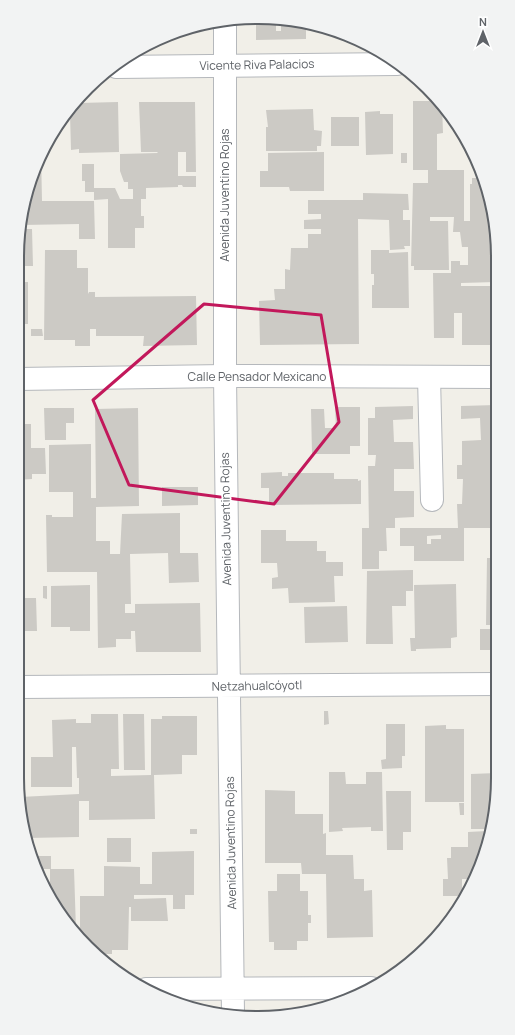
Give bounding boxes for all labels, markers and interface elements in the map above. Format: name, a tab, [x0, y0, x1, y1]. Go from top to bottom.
north arrow	[463, 12, 503, 52]
text: N	[479, 14, 487, 29]
street label: Vicente Riva Palacios	[199, 55, 315, 74]
street label: Avenida Juventino Rojas	[216, 128, 233, 262]
street label: Calle Pensador Mexicano	[188, 368, 326, 385]
street label: Avenida Juventino Rojas	[216, 452, 235, 586]
street label: Netzahualcóyotl	[212, 676, 302, 695]
street label: Avenida Juventino Rojas	[221, 776, 240, 910]

